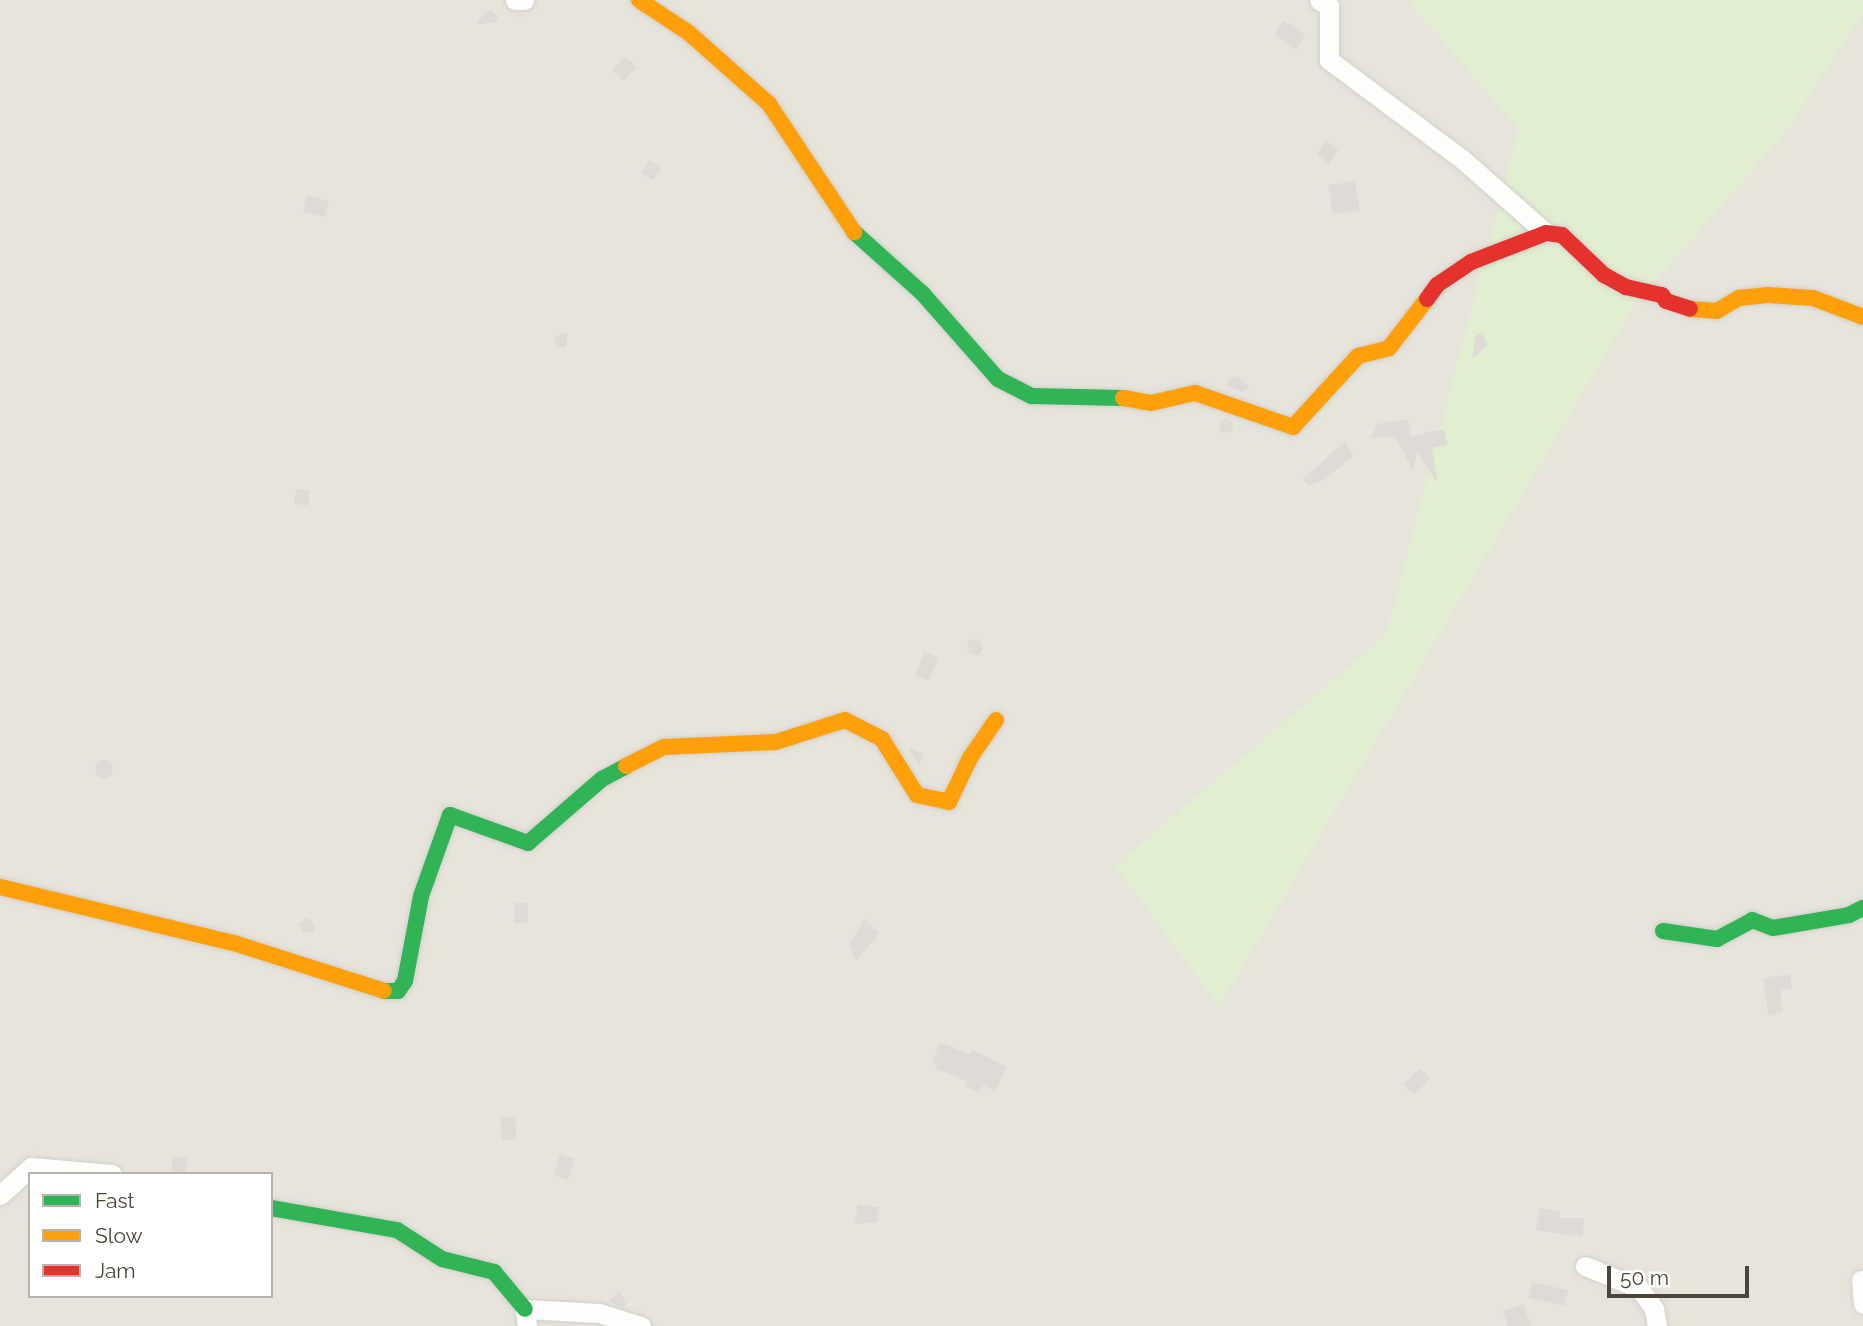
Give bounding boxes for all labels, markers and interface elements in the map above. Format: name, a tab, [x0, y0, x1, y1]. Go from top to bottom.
legend	[28, 1172, 273, 1298]
text: Fast	[95, 1188, 135, 1213]
text: Slow	[95, 1223, 143, 1248]
scale bar	[1611, 1252, 1753, 1296]
text: Jam	[95, 1258, 136, 1283]
text: 50 m	[1620, 1265, 1669, 1290]

